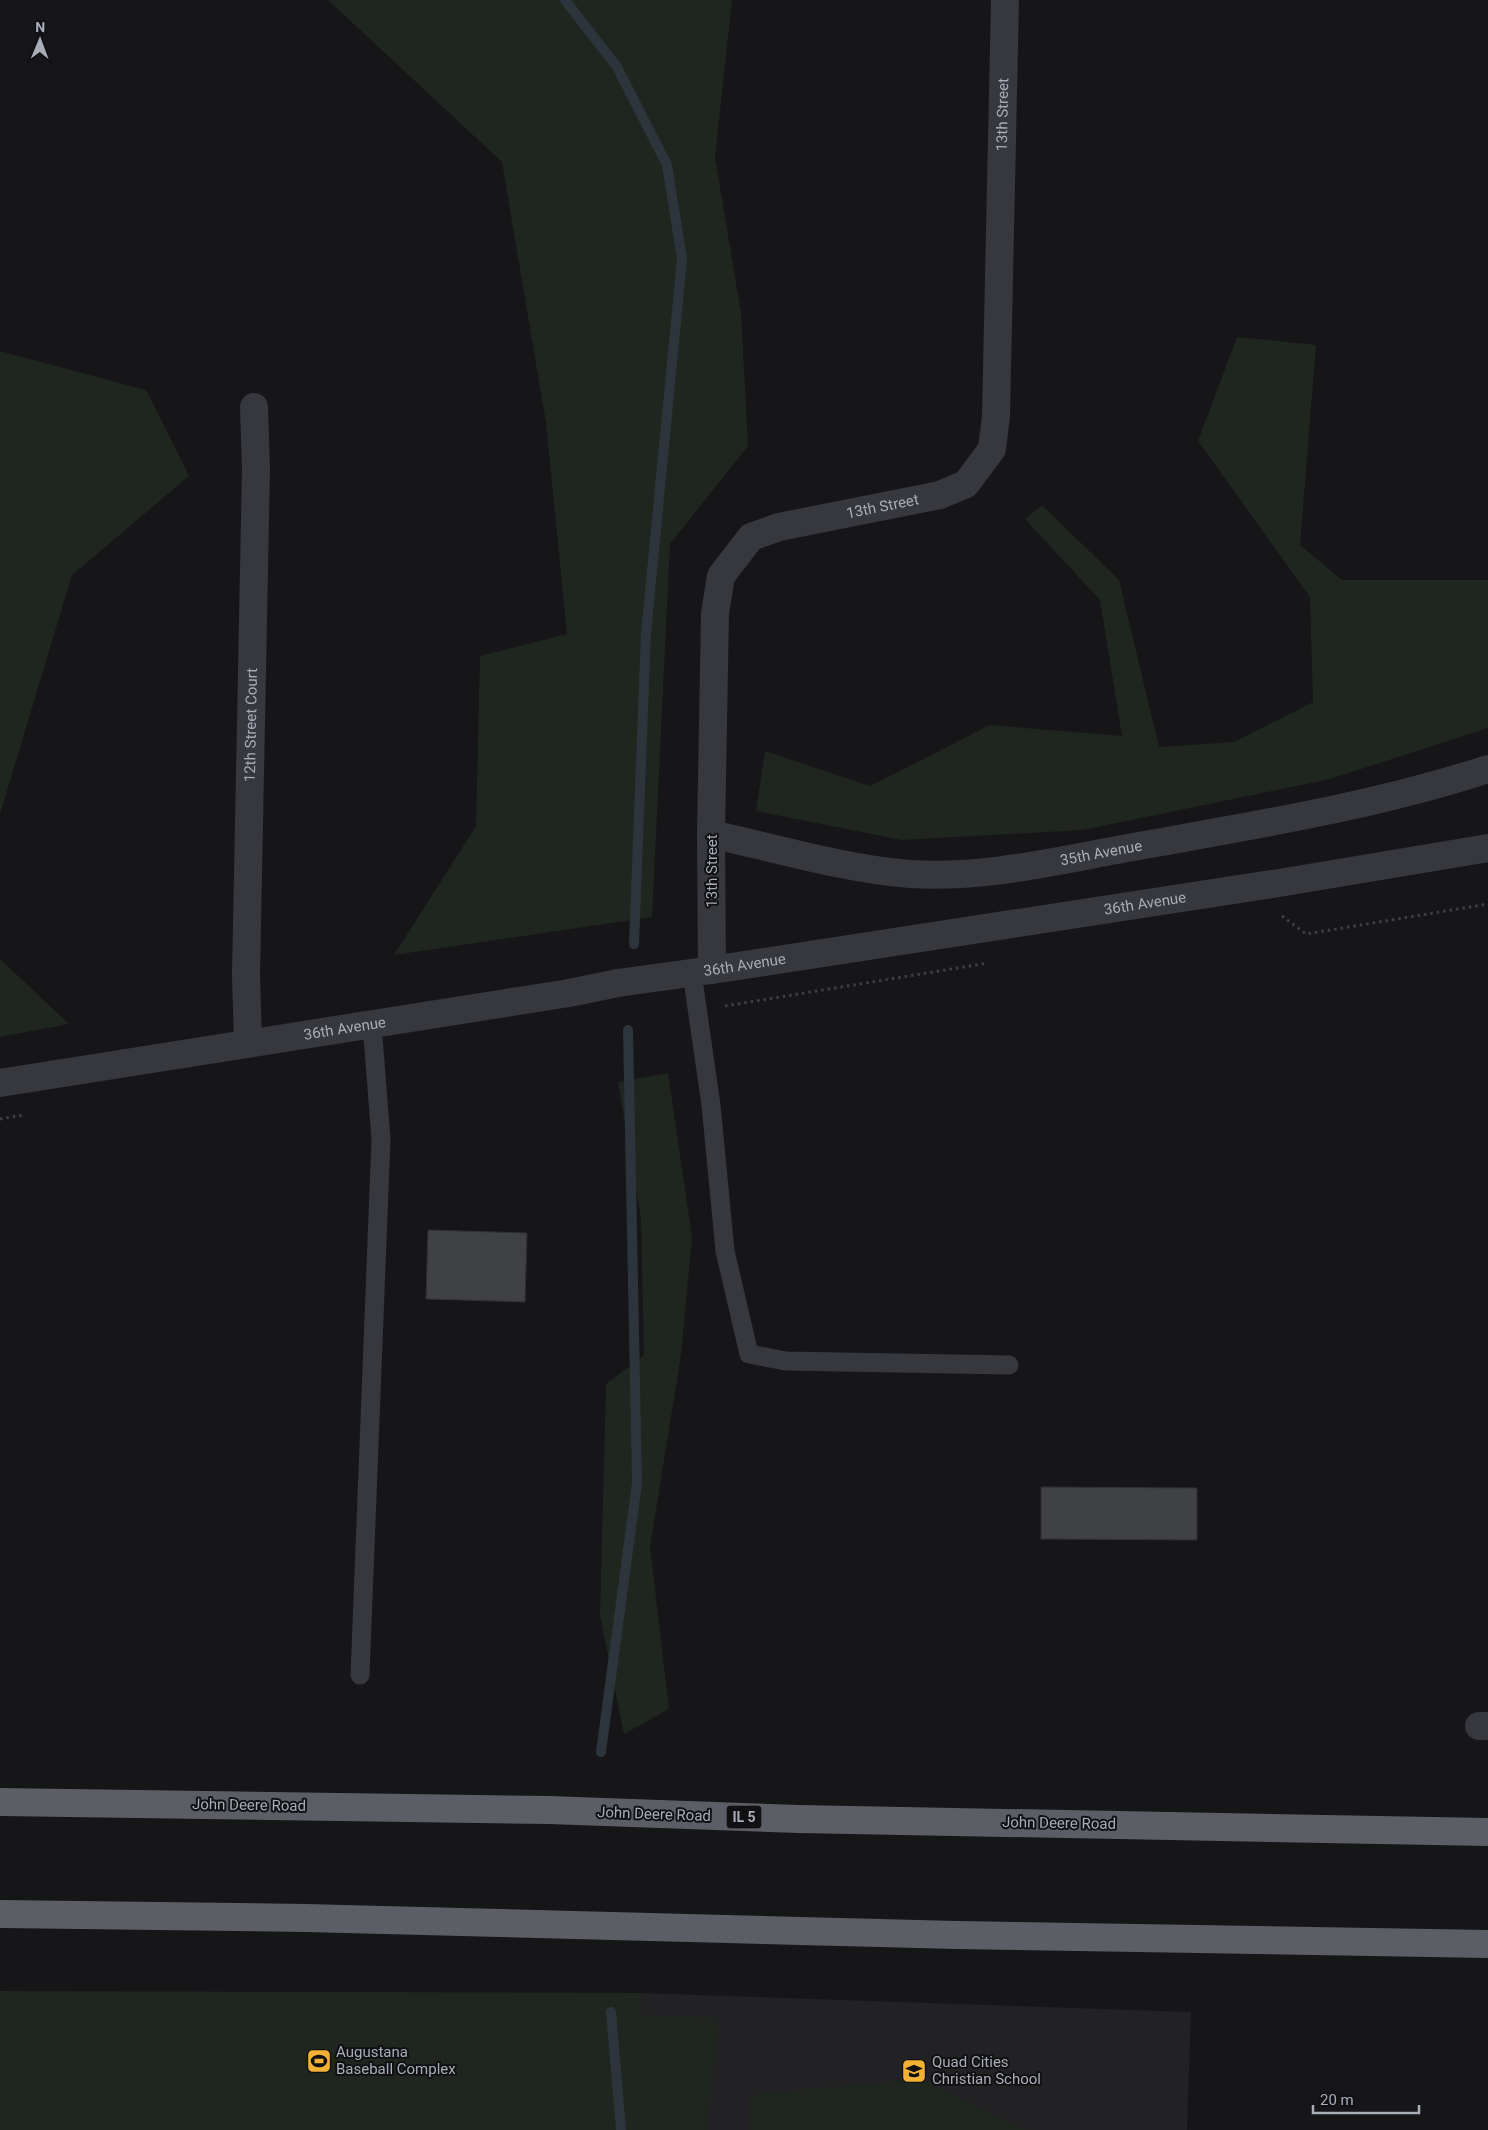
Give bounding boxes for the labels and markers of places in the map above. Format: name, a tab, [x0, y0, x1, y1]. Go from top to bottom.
place label: Augustana Baseball Complex	[336, 2043, 456, 2078]
sports icon: Augustana Baseball Complex	[306, 2048, 332, 2074]
place label: Quad Cities Christian School	[932, 2053, 1041, 2088]
school or university icon: Quad Cities Christian School	[901, 2058, 927, 2084]

